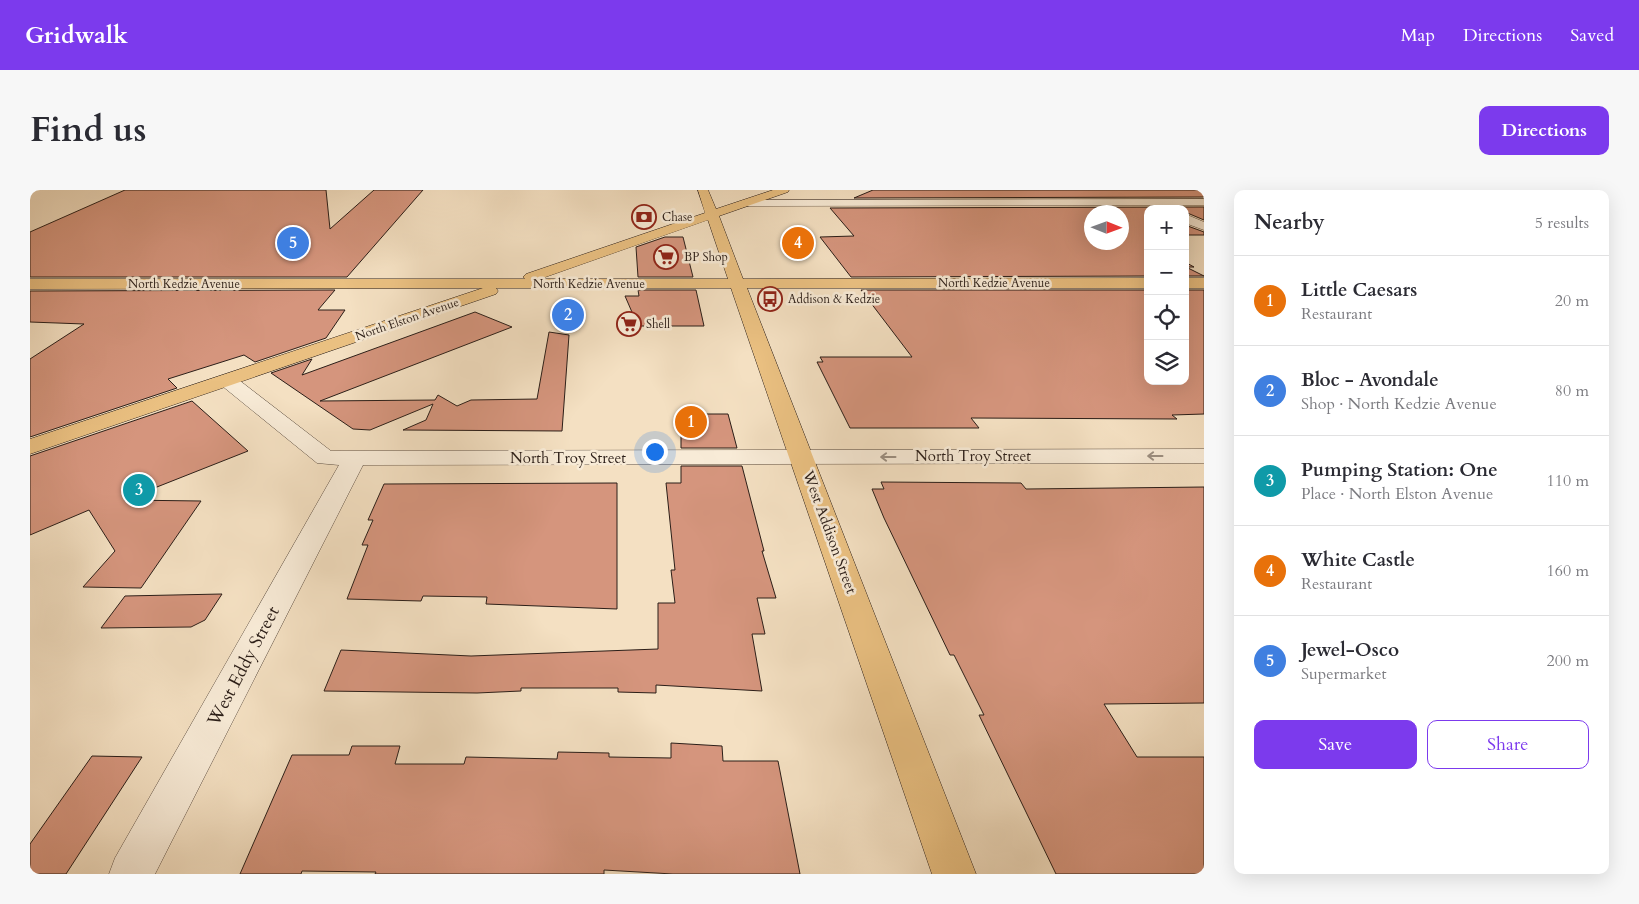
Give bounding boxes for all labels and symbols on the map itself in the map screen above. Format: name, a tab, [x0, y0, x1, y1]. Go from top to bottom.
bank icon: Chase	[631, 204, 657, 230]
north arrow	[1084, 205, 1129, 250]
place label: Chase	[662, 209, 692, 225]
pin: 5	[277, 224, 309, 262]
pin: 4	[782, 224, 814, 262]
supermarket icon: BP Shop	[653, 244, 679, 270]
place label: BP Shop	[684, 249, 728, 265]
street label: North Kedzie Avenue	[938, 275, 1050, 291]
street label: North Kedzie Avenue	[128, 276, 240, 292]
street label: North Kedzie Avenue	[533, 276, 645, 292]
bus stop icon: Addison & Kedzie	[757, 286, 783, 312]
place label: Addison & Kedzie	[788, 291, 880, 307]
street label: North Elston Avenue	[353, 294, 461, 344]
pin: 2	[552, 296, 584, 334]
supermarket icon: Shell	[616, 311, 642, 337]
place label: Shell	[646, 316, 670, 332]
pin: 1	[675, 403, 707, 441]
your location	[642, 439, 668, 465]
street label: North Troy Street	[915, 446, 1031, 466]
street label: North Troy Street	[510, 448, 626, 468]
one-way arrow	[1148, 451, 1164, 461]
one-way arrow	[880, 452, 896, 462]
street label: West Addison Street	[798, 467, 862, 597]
pin: 3	[123, 471, 155, 509]
street label: West Eddy Street	[201, 602, 286, 731]

